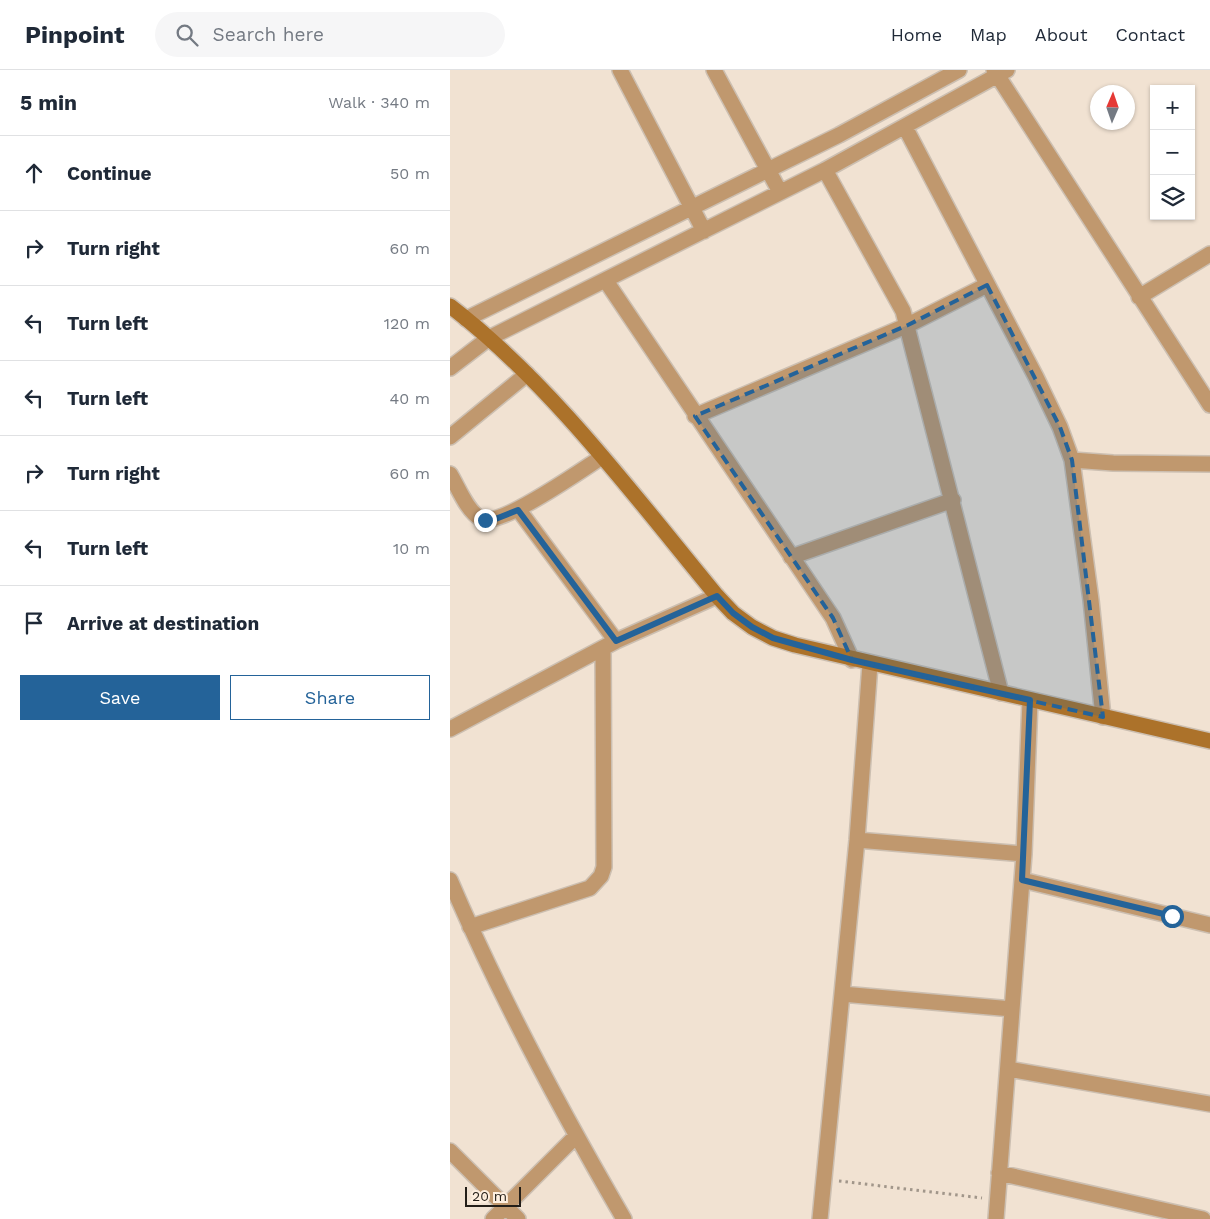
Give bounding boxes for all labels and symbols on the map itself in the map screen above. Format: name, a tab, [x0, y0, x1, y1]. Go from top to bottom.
north arrow	[1090, 85, 1135, 130]
route end	[474, 509, 497, 532]
route start	[1161, 905, 1184, 928]
scale bar	[465, 1184, 521, 1207]

